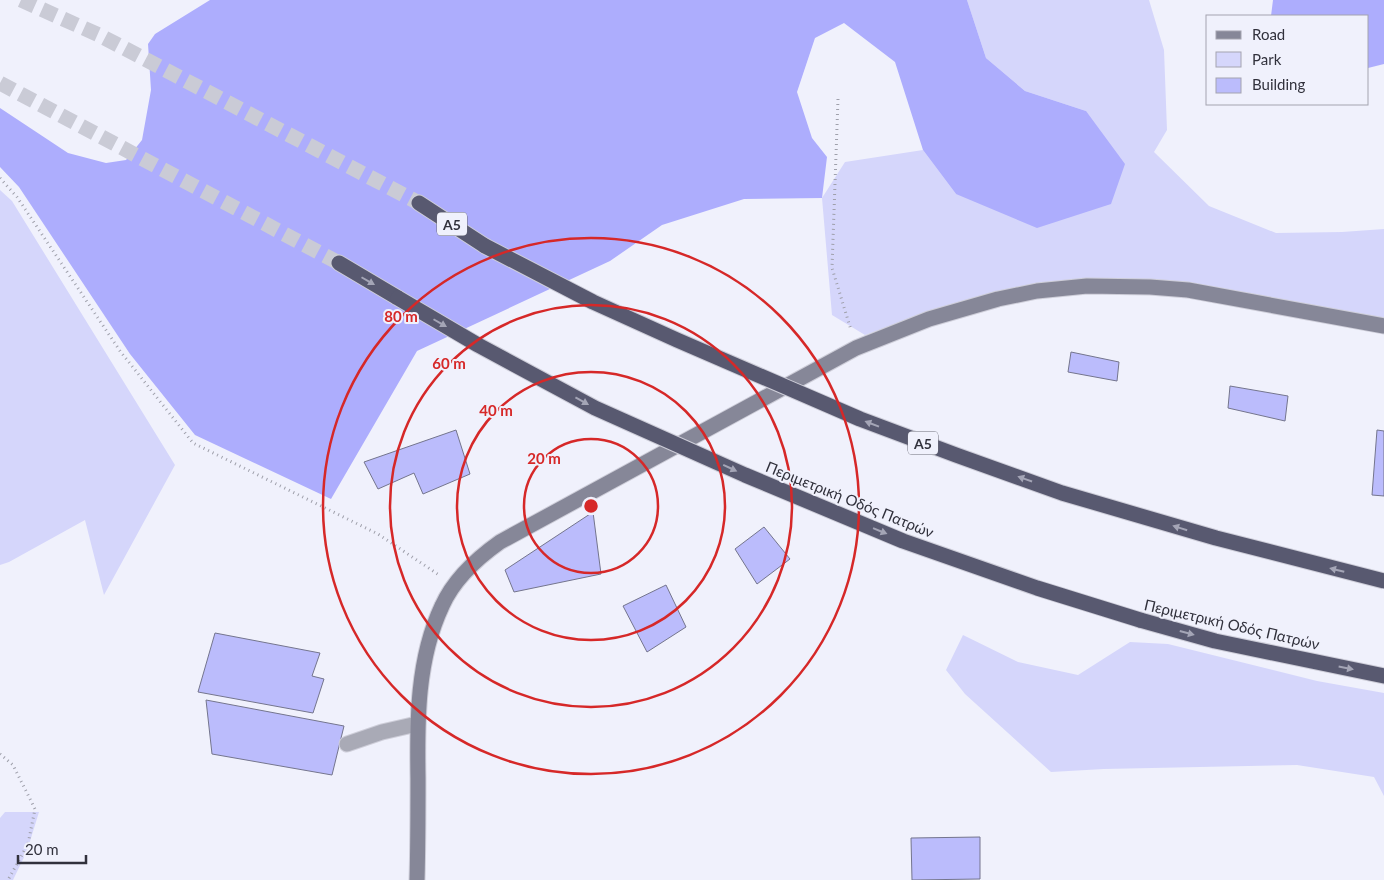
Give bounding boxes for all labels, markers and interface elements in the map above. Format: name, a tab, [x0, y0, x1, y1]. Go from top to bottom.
legend	[1206, 15, 1369, 105]
text: Road	[1252, 25, 1285, 43]
text: Park	[1252, 50, 1282, 68]
text: Building	[1252, 75, 1305, 93]
road number: Α5	[437, 212, 467, 235]
one-way arrow	[362, 276, 375, 285]
text: 80 m	[384, 307, 418, 325]
one-way arrow	[433, 318, 446, 327]
text: 60 m	[432, 354, 466, 372]
one-way arrow	[575, 397, 589, 405]
text: 40 m	[479, 401, 513, 419]
one-way arrow	[864, 420, 879, 428]
road number: Α5	[908, 432, 938, 454]
text: 20 m	[527, 449, 561, 467]
street label: Περιμετρική Οδός Πατρών	[764, 457, 937, 541]
one-way arrow	[723, 464, 737, 472]
one-way arrow	[1017, 475, 1032, 483]
centre of rings	[582, 497, 600, 515]
one-way arrow	[1172, 523, 1187, 531]
one-way arrow	[873, 528, 887, 536]
one-way arrow	[1329, 566, 1344, 574]
street label: Περιμετρική Οδός Πατρών	[1143, 595, 1322, 653]
one-way arrow	[1179, 630, 1194, 638]
one-way arrow	[1338, 664, 1353, 672]
scale bar	[18, 832, 85, 864]
text: 20 m	[25, 840, 59, 858]

